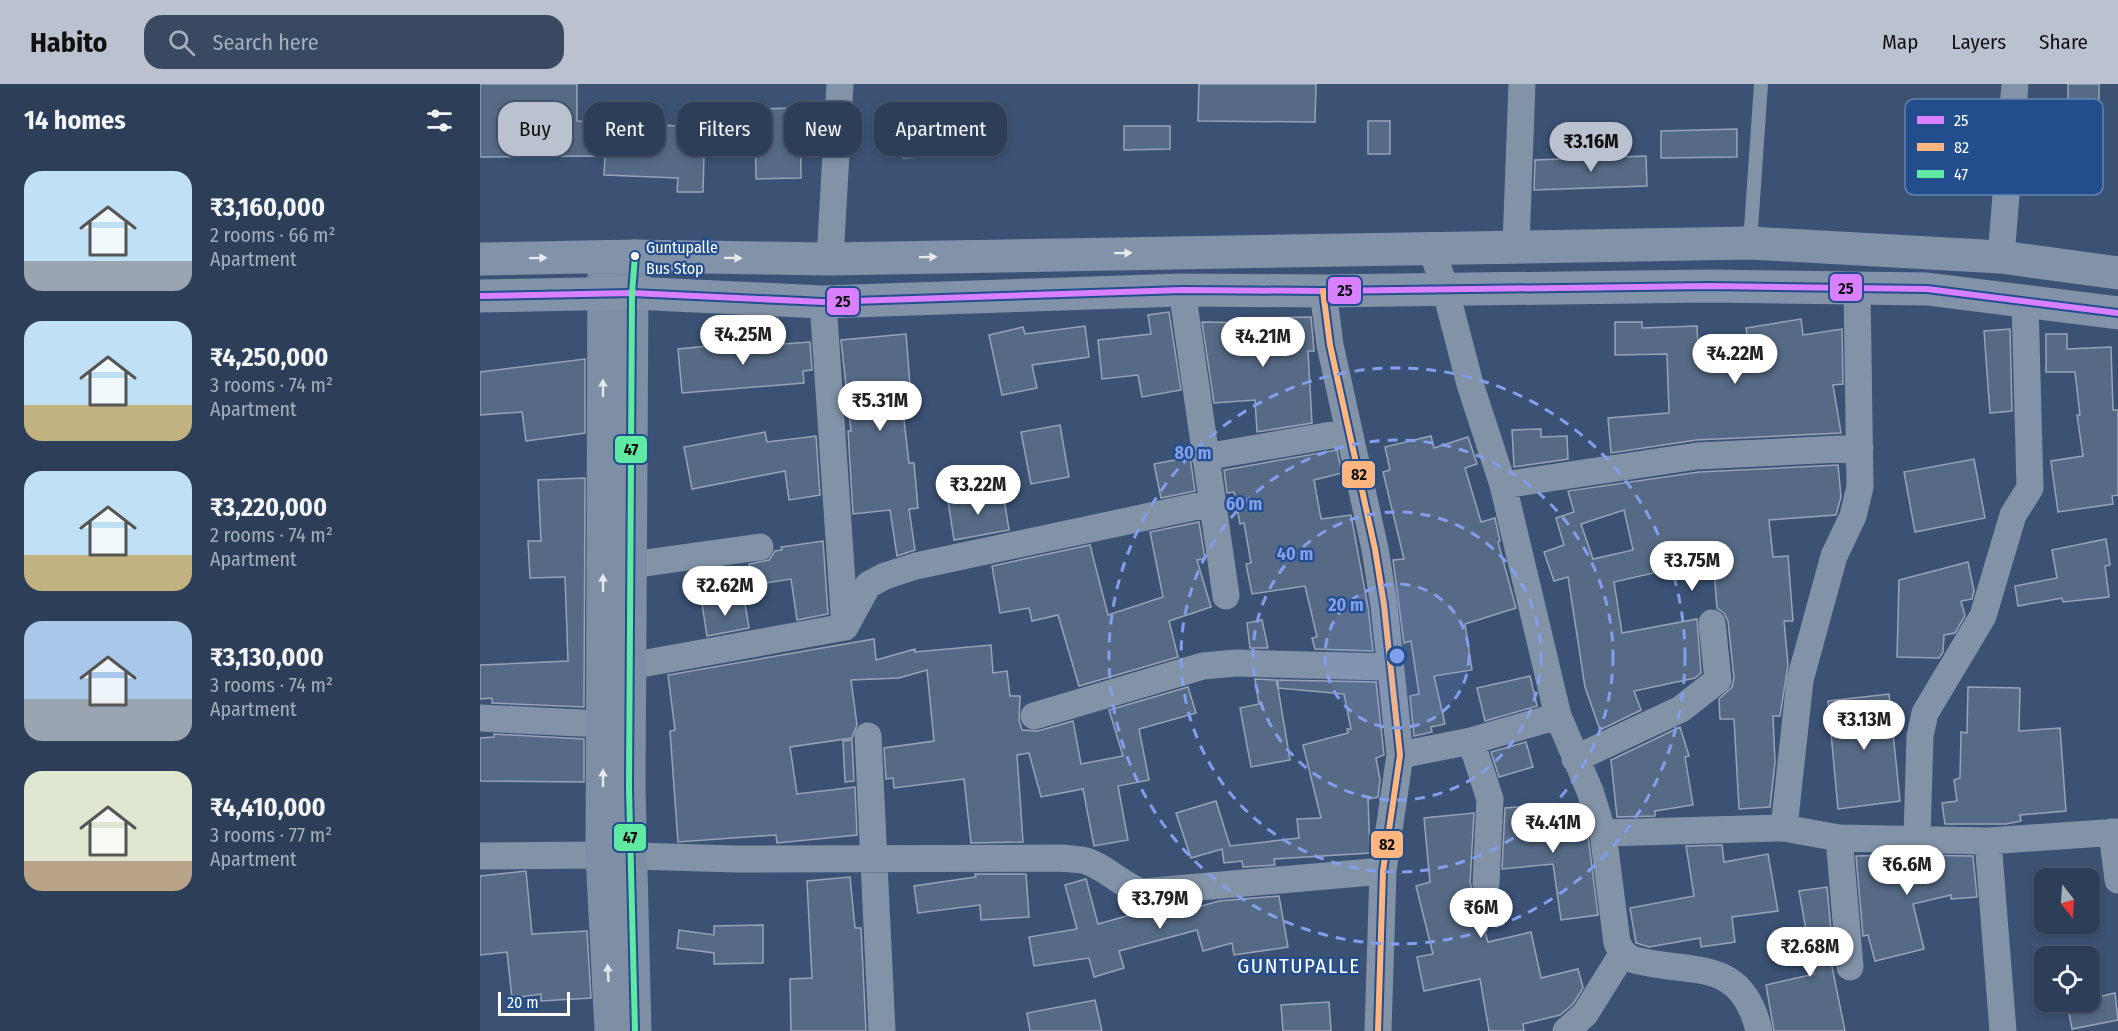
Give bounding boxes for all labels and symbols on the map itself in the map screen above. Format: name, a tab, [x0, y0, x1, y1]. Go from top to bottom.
legend	[1905, 99, 2103, 195]
text: 25	[1954, 111, 1968, 130]
pin: ₹3.16M	[1542, 122, 1640, 173]
text: 82	[1954, 138, 1969, 157]
text: 47	[1954, 165, 1968, 184]
place label: Guntupalle Bus Stop	[646, 238, 718, 278]
one-way arrow	[1114, 248, 1133, 258]
marker: Guntupalle Bus Stop	[629, 250, 641, 262]
one-way arrow	[919, 252, 938, 262]
one-way arrow	[529, 253, 548, 263]
one-way arrow	[724, 253, 743, 263]
line badge: 25	[1829, 273, 1863, 302]
line badge: 25	[1327, 276, 1362, 305]
text: 25	[1837, 279, 1854, 298]
text: 25	[1336, 281, 1353, 300]
line badge: 25	[826, 287, 860, 316]
text: 25	[834, 292, 851, 311]
pin: ₹4.25M	[694, 315, 792, 366]
pin: ₹4.21M	[1214, 317, 1312, 368]
pin: ₹4.22M	[1686, 334, 1784, 385]
one-way arrow	[598, 378, 608, 397]
pin: ₹5.31M	[831, 381, 929, 432]
line badge: 47	[614, 435, 648, 464]
text: 47	[624, 440, 639, 459]
text: 80 m	[1175, 442, 1211, 464]
line badge: 82	[1341, 460, 1376, 489]
pin: ₹3.22M	[929, 465, 1027, 516]
text: 82	[1351, 465, 1367, 484]
text: 60 m	[1226, 493, 1262, 515]
pin: ₹3.75M	[1643, 541, 1741, 592]
text: 40 m	[1277, 543, 1313, 565]
pin: ₹2.62M	[676, 566, 774, 617]
one-way arrow	[598, 573, 608, 592]
text: 20 m	[1327, 594, 1364, 616]
centre of rings	[1387, 646, 1407, 666]
pin: ₹3.13M	[1815, 700, 1913, 751]
one-way arrow	[598, 768, 607, 787]
pin: ₹4.41M	[1504, 803, 1602, 854]
line badge: 47	[613, 823, 647, 852]
text: 47	[623, 828, 638, 847]
line badge: 82	[1370, 830, 1404, 859]
text: 82	[1379, 835, 1395, 854]
pin: ₹6.6M	[1865, 845, 1949, 896]
north arrow	[2034, 868, 2100, 934]
pin: ₹3.79M	[1111, 879, 1209, 930]
pin: ₹6M	[1452, 888, 1510, 939]
pin: ₹2.68M	[1761, 927, 1859, 978]
district label: GUNTUPALLE	[1237, 953, 1361, 979]
one-way arrow	[603, 963, 612, 982]
scale bar	[498, 989, 570, 1016]

